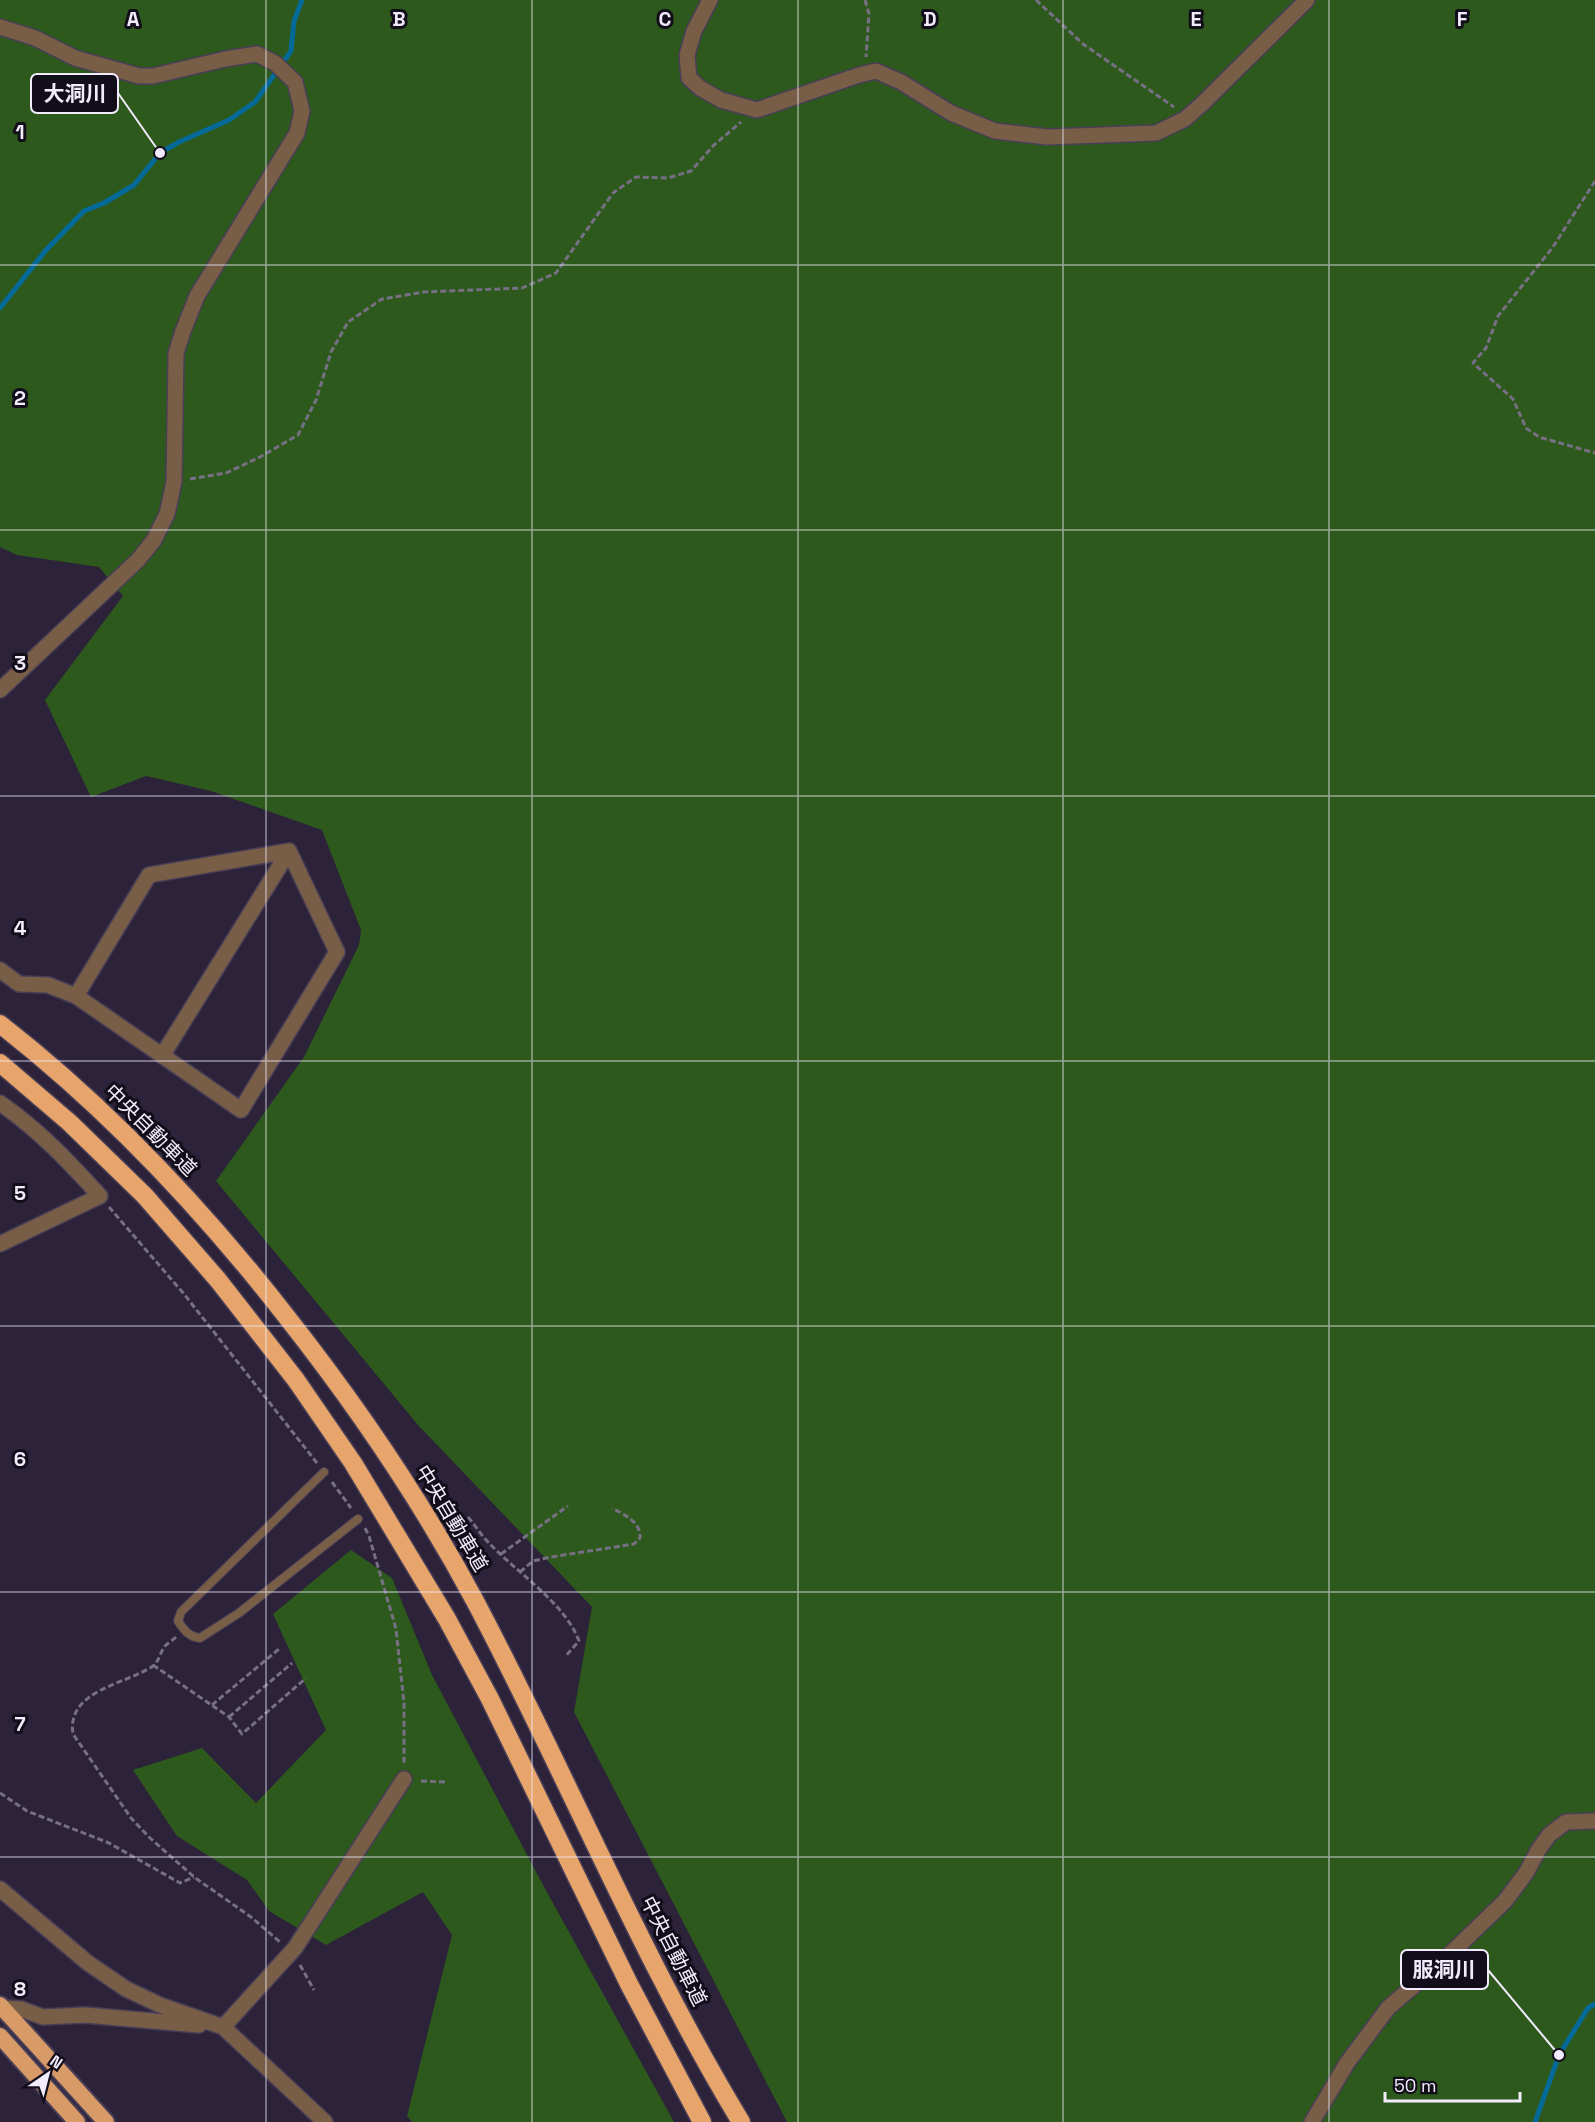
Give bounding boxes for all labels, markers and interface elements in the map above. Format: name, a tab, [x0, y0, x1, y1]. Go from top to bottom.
text: A	[127, 6, 140, 32]
text: B	[392, 6, 406, 32]
text: C	[659, 6, 672, 32]
text: D	[923, 6, 937, 32]
text: E	[1190, 6, 1202, 32]
text: F	[1457, 6, 1468, 32]
callout: 大洞川	[31, 74, 118, 113]
text: 大洞川	[44, 80, 107, 107]
text: 1	[15, 119, 25, 145]
text: 2	[14, 385, 26, 411]
text: 3	[14, 650, 26, 676]
text: 4	[14, 915, 27, 941]
street label: 中央自動車道	[99, 1078, 203, 1182]
text: 5	[14, 1180, 26, 1206]
text: 6	[14, 1446, 26, 1472]
street label: 中央自動車道	[410, 1460, 494, 1576]
text: 7	[14, 1711, 26, 1737]
street label: 中央自動車道	[635, 1892, 713, 2010]
callout: 服洞川	[1401, 1950, 1488, 1989]
text: 服洞川	[1413, 1956, 1476, 1983]
text: 8	[14, 1976, 26, 2002]
north arrow	[18, 2044, 78, 2104]
text: N	[46, 2050, 67, 2074]
scale bar	[1385, 2065, 1520, 2103]
text: 50 m	[1394, 2074, 1436, 2097]

